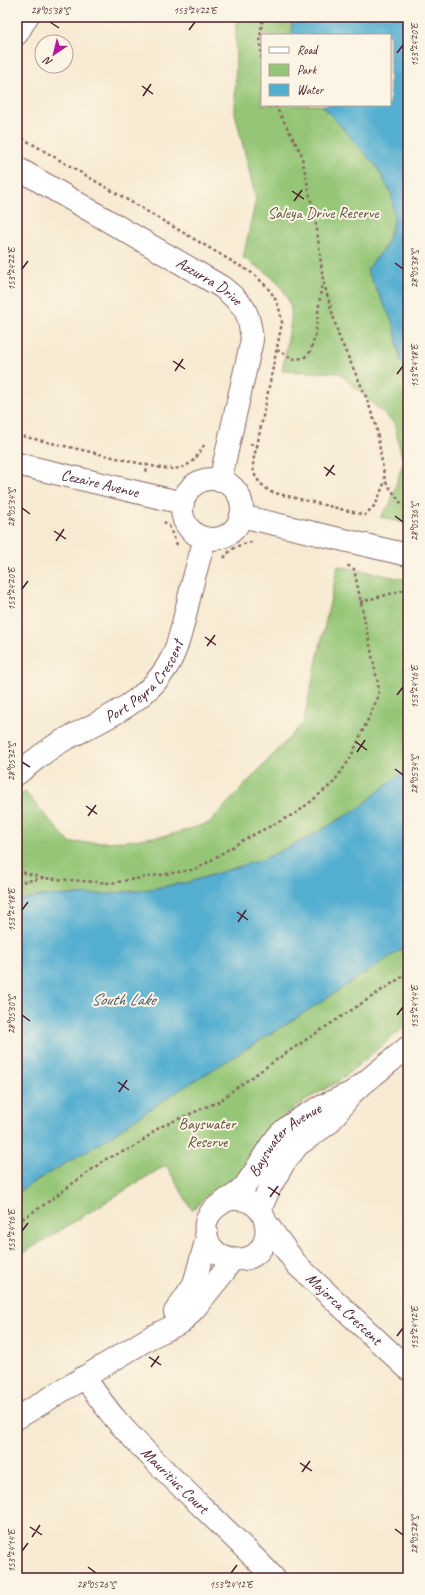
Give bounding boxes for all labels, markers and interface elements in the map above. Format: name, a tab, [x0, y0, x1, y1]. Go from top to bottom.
text: 28°05'38"S	[31, 4, 71, 17]
text: 153°24'22"E	[173, 4, 218, 17]
text: 153°24'20"E	[408, 22, 421, 67]
north arrow	[34, 34, 74, 74]
legend	[261, 34, 391, 106]
text: Road	[297, 42, 319, 58]
text: N	[40, 53, 55, 70]
text: Park	[297, 62, 318, 78]
text: Water	[297, 82, 325, 98]
park label: Saleya Drive Reserve	[267, 203, 380, 223]
text: 153°24'22"E	[5, 246, 18, 291]
text: 28°05'38"S	[408, 248, 421, 288]
street label: Azzurra Drive	[173, 253, 248, 311]
text: 153°24'18"E	[408, 343, 421, 388]
street label: Cezaire Avenue	[59, 465, 142, 503]
text: 28°05'34"S	[5, 487, 18, 527]
text: 28°05'36"S	[408, 501, 421, 541]
text: 153°24'20"E	[5, 566, 18, 611]
street label: Port Peyra Crescent	[101, 635, 189, 727]
text: 153°24'16"E	[408, 664, 421, 709]
text: 28°05'32"S	[5, 741, 18, 781]
text: 28°05'34"S	[408, 754, 421, 794]
text: 153°24'18"E	[5, 887, 18, 932]
text: 153°24'14"E	[408, 984, 421, 1029]
water label: South Lake	[91, 989, 157, 1010]
text: 28°05'30"S	[5, 994, 18, 1034]
street label: Bayswater Avenue	[244, 1098, 326, 1181]
park label: Bayswater Reserve	[179, 1114, 237, 1152]
text: 153°24'16"E	[5, 1208, 18, 1253]
street label: Majorca Crescent	[302, 1268, 387, 1351]
text: 153°24'12"E	[408, 1305, 421, 1350]
street label: Mauritius Court	[137, 1443, 214, 1519]
text: 28°05'28"S	[408, 1514, 421, 1554]
text: 153°24'14"E	[5, 1528, 18, 1573]
text: 28°05'26"S	[77, 1578, 117, 1591]
text: 153°24'12"E	[209, 1578, 254, 1591]

